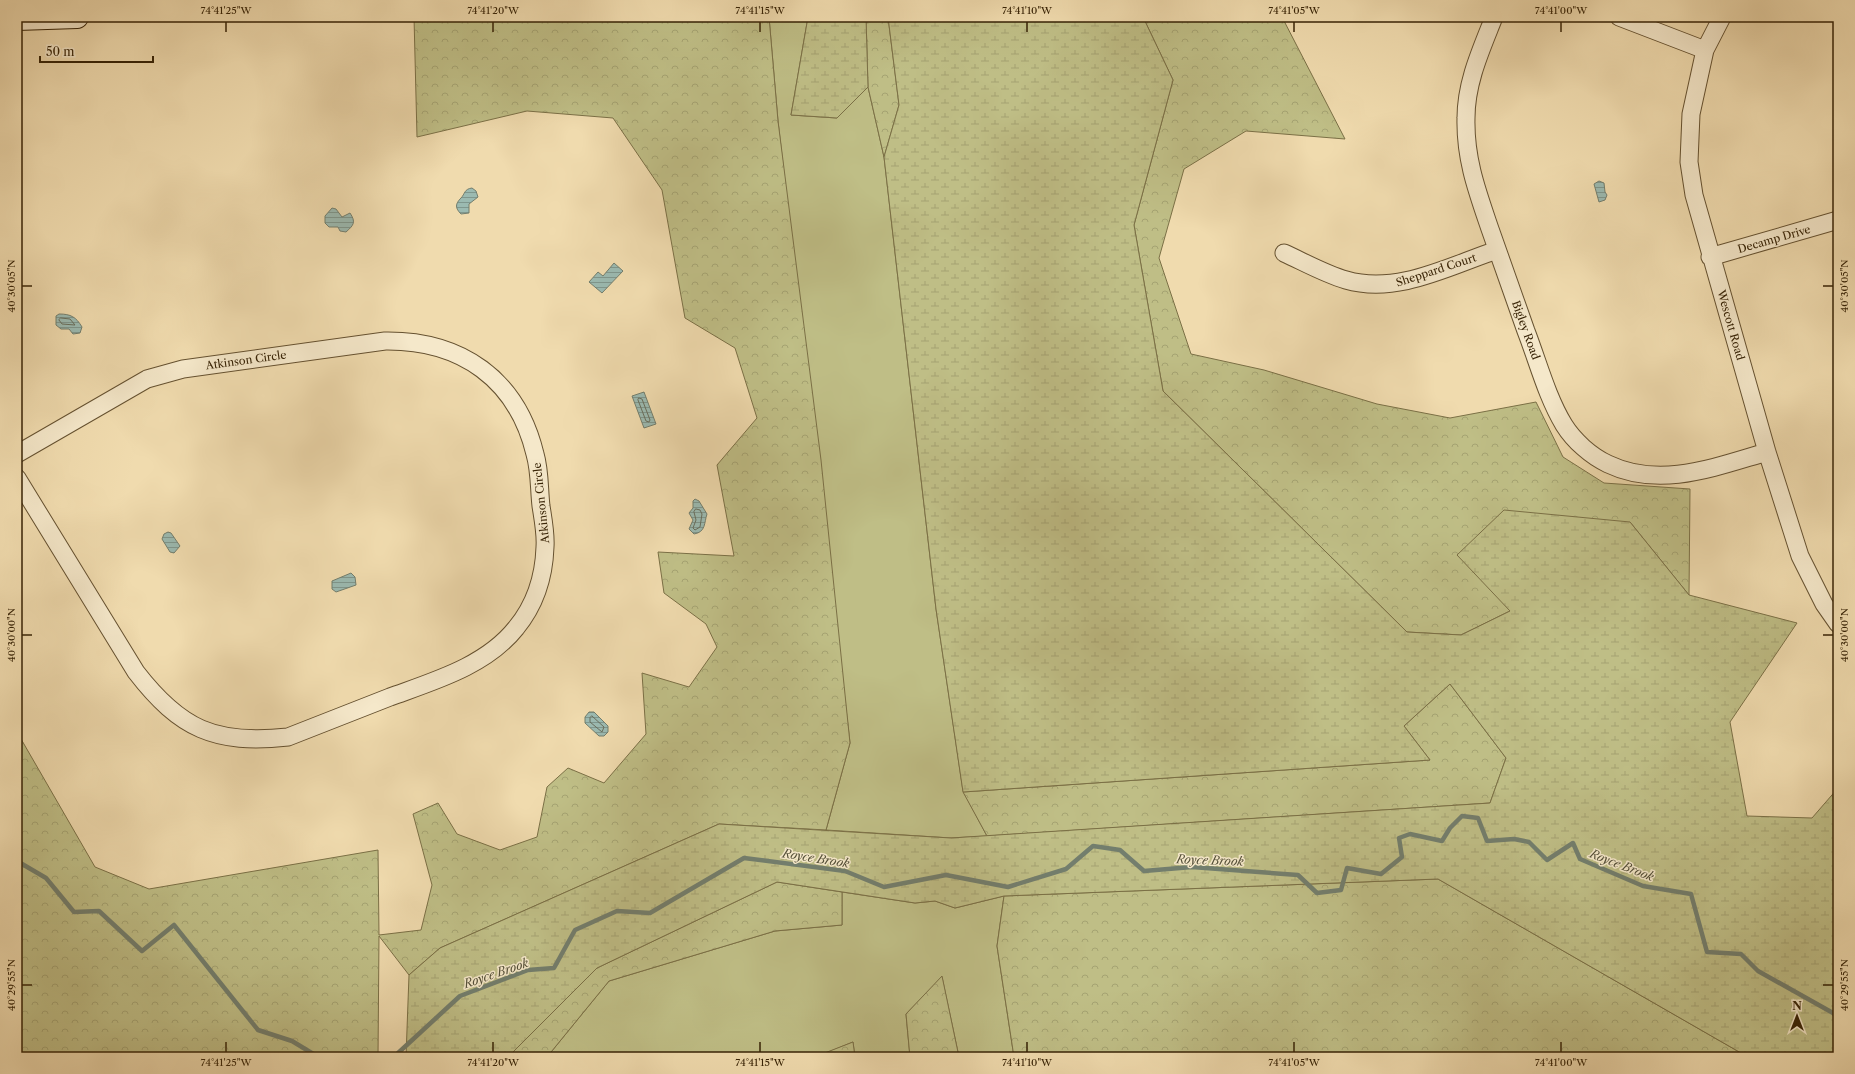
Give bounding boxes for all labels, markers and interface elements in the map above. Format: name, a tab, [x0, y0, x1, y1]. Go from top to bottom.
text: 74°41'25"W	[201, 4, 252, 17]
text: 74°41'20"W	[467, 4, 520, 17]
text: 74°41'15"W	[735, 4, 786, 17]
text: 74°41'10"W	[1002, 4, 1053, 17]
text: 74°41'05"W	[1268, 4, 1321, 17]
text: 74°41'00"W	[1535, 4, 1588, 17]
scale bar	[40, 38, 153, 64]
text: 50 m	[46, 44, 75, 59]
street label: Decamp Drive	[1736, 222, 1812, 256]
street label: Sheppard Court	[1394, 250, 1478, 290]
text: 40°30'05"N	[5, 259, 18, 313]
text: 40°30'05"N	[1838, 259, 1851, 313]
street label: Wescott Road	[1714, 287, 1748, 362]
street label: Bigley Road	[1509, 299, 1543, 362]
street label: Atkinson Circle	[204, 347, 287, 373]
street label: Atkinson Circle	[530, 462, 552, 545]
text: 40°30'00"N	[5, 608, 18, 662]
text: 40°30'00"N	[1838, 608, 1851, 662]
water label: Royce Brook	[781, 845, 851, 871]
water label: Royce Brook	[1587, 846, 1657, 884]
water label: Royce Brook	[1175, 851, 1245, 869]
water label: Royce Brook	[461, 955, 531, 991]
text: 40°29'55"N	[5, 959, 18, 1011]
text: 40°29'55"N	[1838, 959, 1851, 1011]
north arrow	[1777, 996, 1817, 1036]
text: N	[1792, 999, 1802, 1013]
text: 74°41'25"W	[201, 1056, 252, 1069]
text: 74°41'20"W	[467, 1056, 520, 1069]
text: 74°41'15"W	[735, 1056, 786, 1069]
text: 74°41'10"W	[1002, 1056, 1053, 1069]
text: 74°41'05"W	[1268, 1056, 1321, 1069]
text: 74°41'00"W	[1535, 1056, 1588, 1069]

